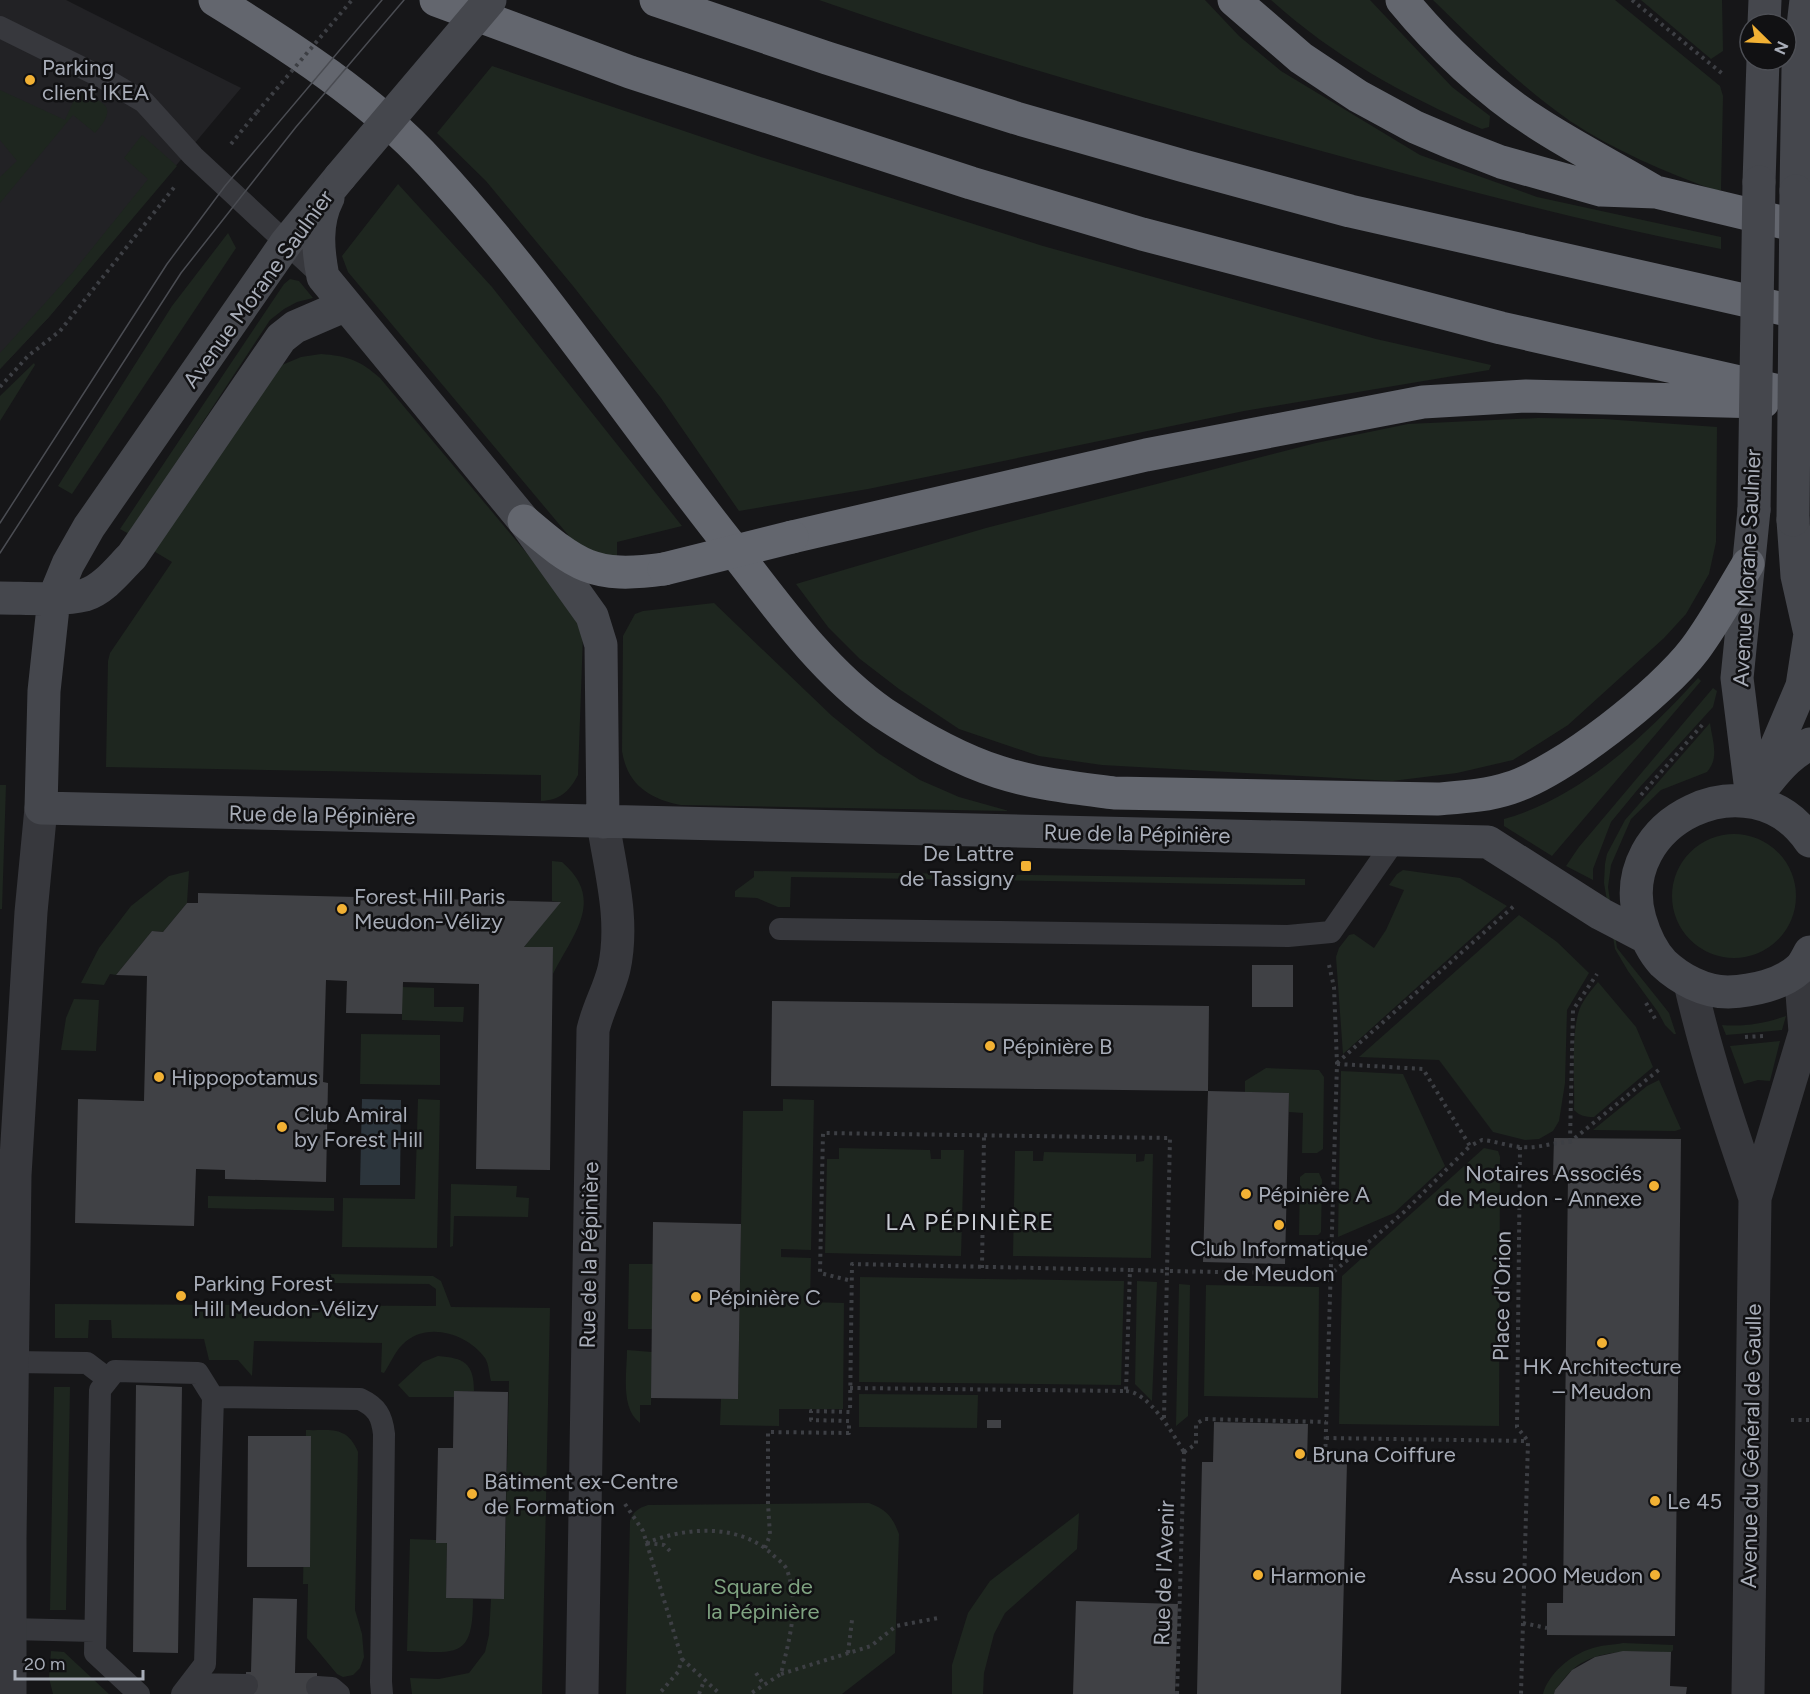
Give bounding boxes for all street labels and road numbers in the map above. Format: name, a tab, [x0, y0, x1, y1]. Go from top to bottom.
street label: Avenue Morane Saulnier	[177, 184, 339, 393]
street label: Avenue Morane Saulnier	[1727, 448, 1767, 688]
street label: Rue de la Pépinière	[228, 800, 416, 830]
street label: Rue de la Pépinière	[1043, 819, 1231, 849]
street label: Rue de la Pépinière	[574, 1161, 604, 1349]
street label: Place d'Orion	[1487, 1231, 1517, 1361]
street label: Avenue du Général de Gaulle	[1735, 1303, 1767, 1589]
street label: Rue de l'Avenir	[1148, 1499, 1180, 1646]

